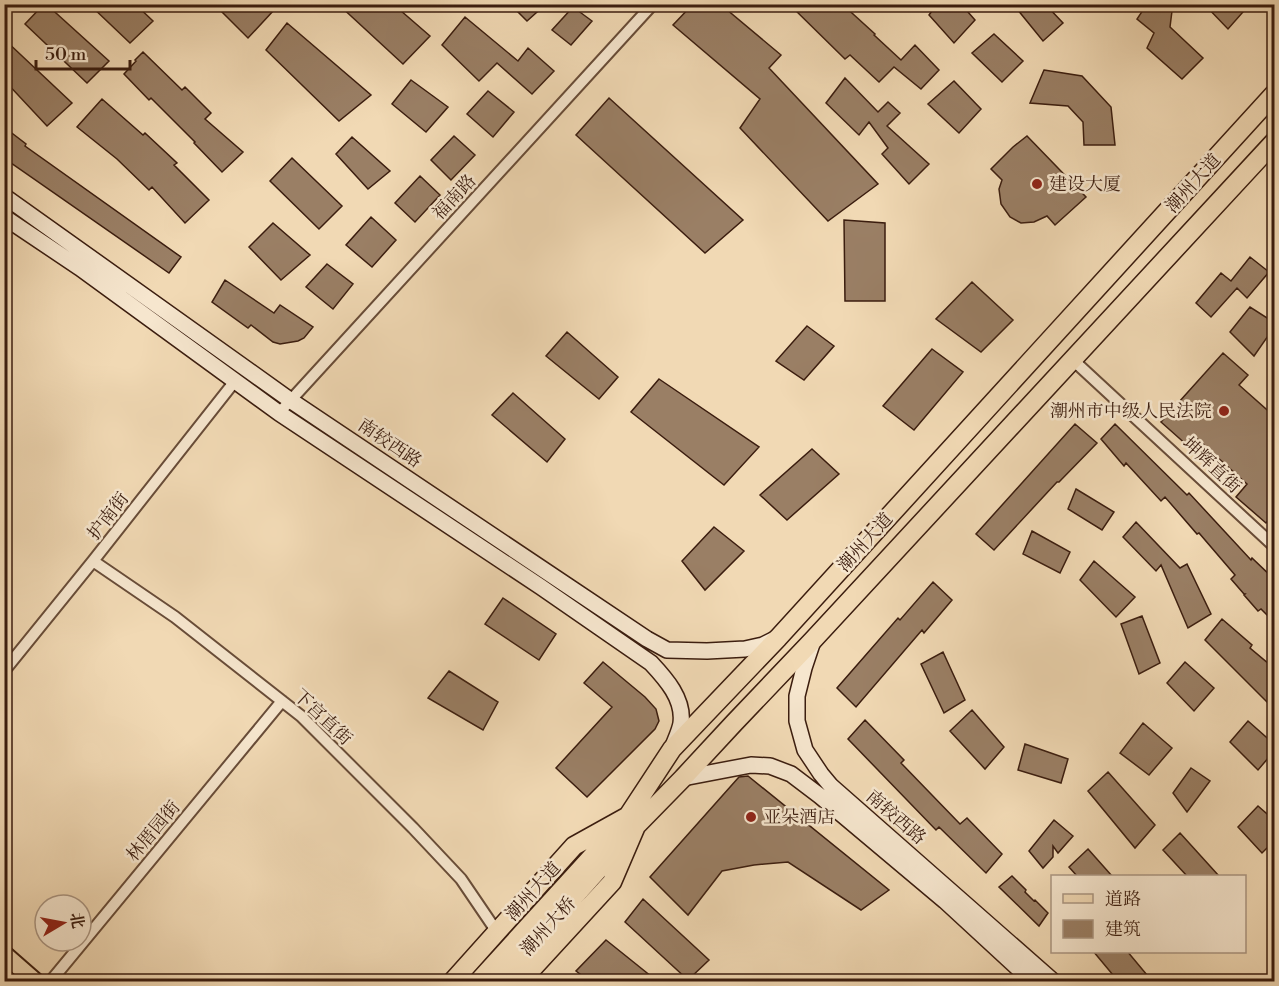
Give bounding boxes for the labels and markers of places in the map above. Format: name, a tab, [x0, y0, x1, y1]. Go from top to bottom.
place label: 建设大厦	[1049, 173, 1121, 196]
marker: 建设大厦	[1030, 177, 1044, 191]
place label: 潮州市中级人民法院	[1050, 400, 1212, 423]
marker: 潮州市中级人民法院	[1217, 404, 1231, 418]
place label: 亚朵酒店	[763, 806, 835, 829]
marker: 亚朵酒店	[744, 810, 758, 824]

